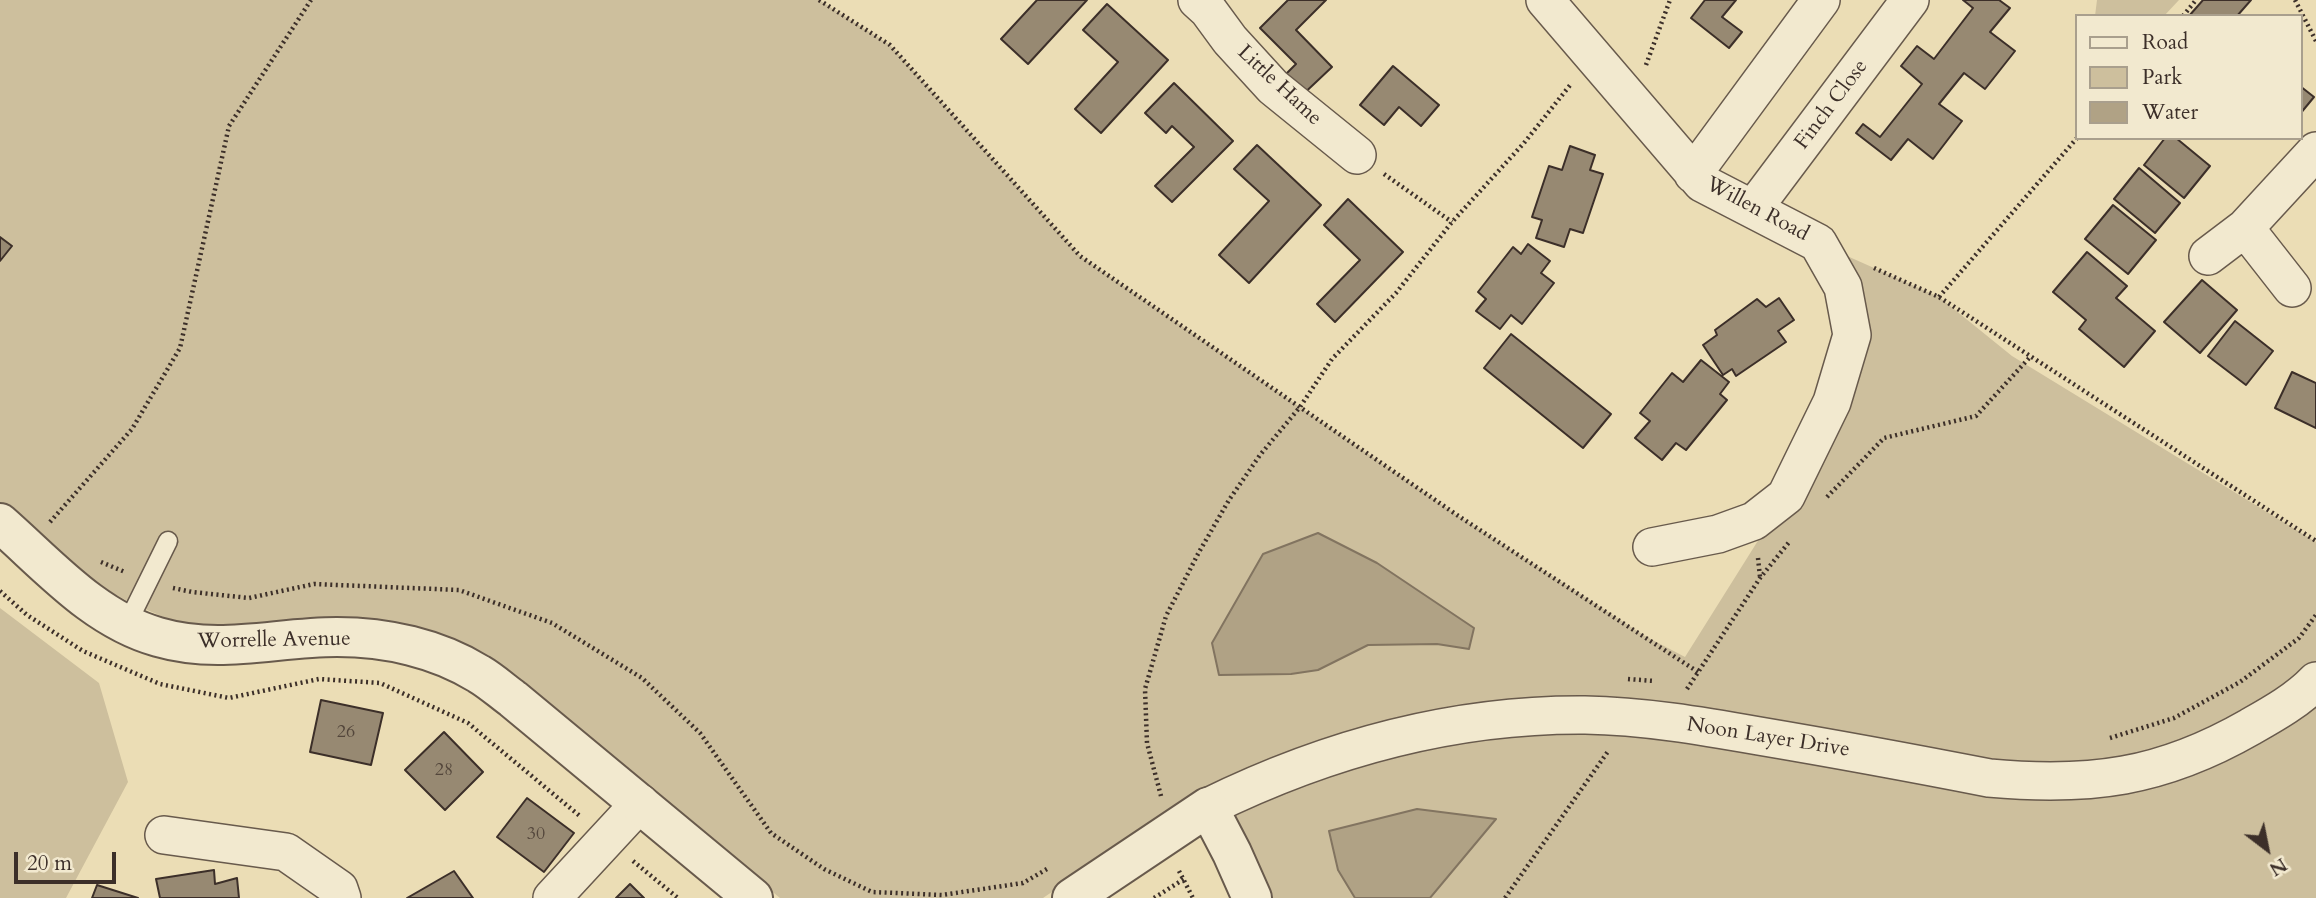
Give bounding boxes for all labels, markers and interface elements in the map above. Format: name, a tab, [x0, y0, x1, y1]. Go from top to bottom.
legend	[2074, 14, 2302, 140]
text: Road	[2142, 28, 2188, 57]
street label: Little Hame	[1232, 41, 1326, 131]
street label: Finch Close	[1790, 55, 1874, 155]
text: Park	[2142, 63, 2182, 92]
text: Water	[2142, 98, 2198, 127]
street label: Willen Road	[1701, 172, 1813, 248]
street label: Worrelle Avenue	[197, 627, 351, 655]
street label: Noon Layer Drive	[1685, 713, 1851, 763]
house number: 26	[337, 722, 355, 744]
house number: 28	[435, 760, 453, 782]
north arrow	[2232, 814, 2302, 884]
house number: 30	[527, 824, 545, 846]
scale bar	[18, 838, 119, 882]
text: 20 m	[27, 849, 72, 878]
text: N	[2264, 851, 2292, 882]

